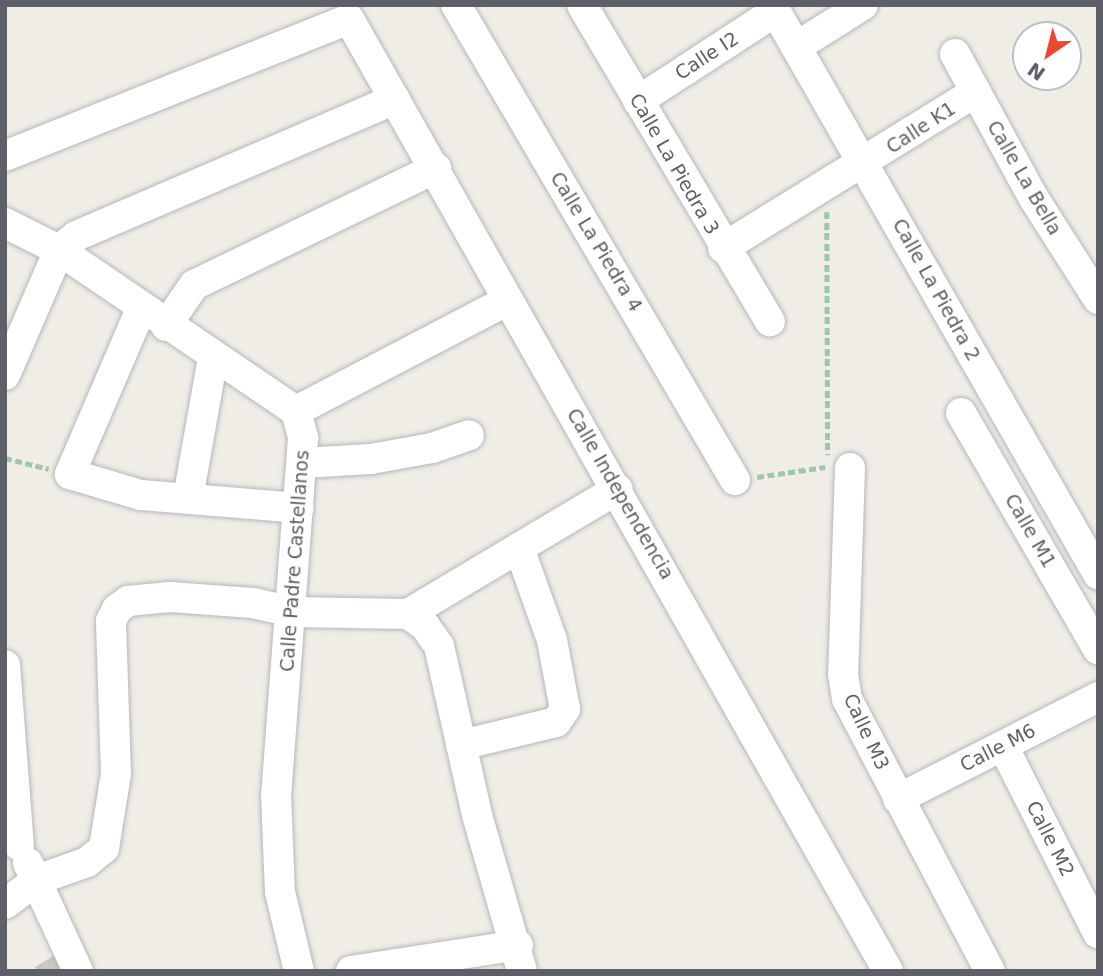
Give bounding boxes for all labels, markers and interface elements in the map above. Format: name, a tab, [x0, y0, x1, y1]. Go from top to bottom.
north arrow	[1012, 21, 1082, 91]
street label: Calle I2	[671, 27, 743, 85]
text: N	[1023, 58, 1049, 85]
street label: Calle La Piedra 3	[624, 89, 724, 239]
street label: Calle K1	[882, 97, 960, 159]
street label: Calle La Bella	[982, 117, 1066, 239]
street label: Calle La Piedra 4	[545, 168, 647, 316]
street label: Calle La Piedra 2	[887, 215, 985, 365]
street label: Calle Independencia	[562, 404, 678, 584]
street label: Calle Padre Castellanos	[276, 449, 314, 673]
street label: Calle M1	[1000, 490, 1060, 572]
street label: Calle M3	[838, 690, 894, 774]
street label: Calle M6	[956, 719, 1040, 777]
street label: Calle M2	[1021, 797, 1079, 881]

